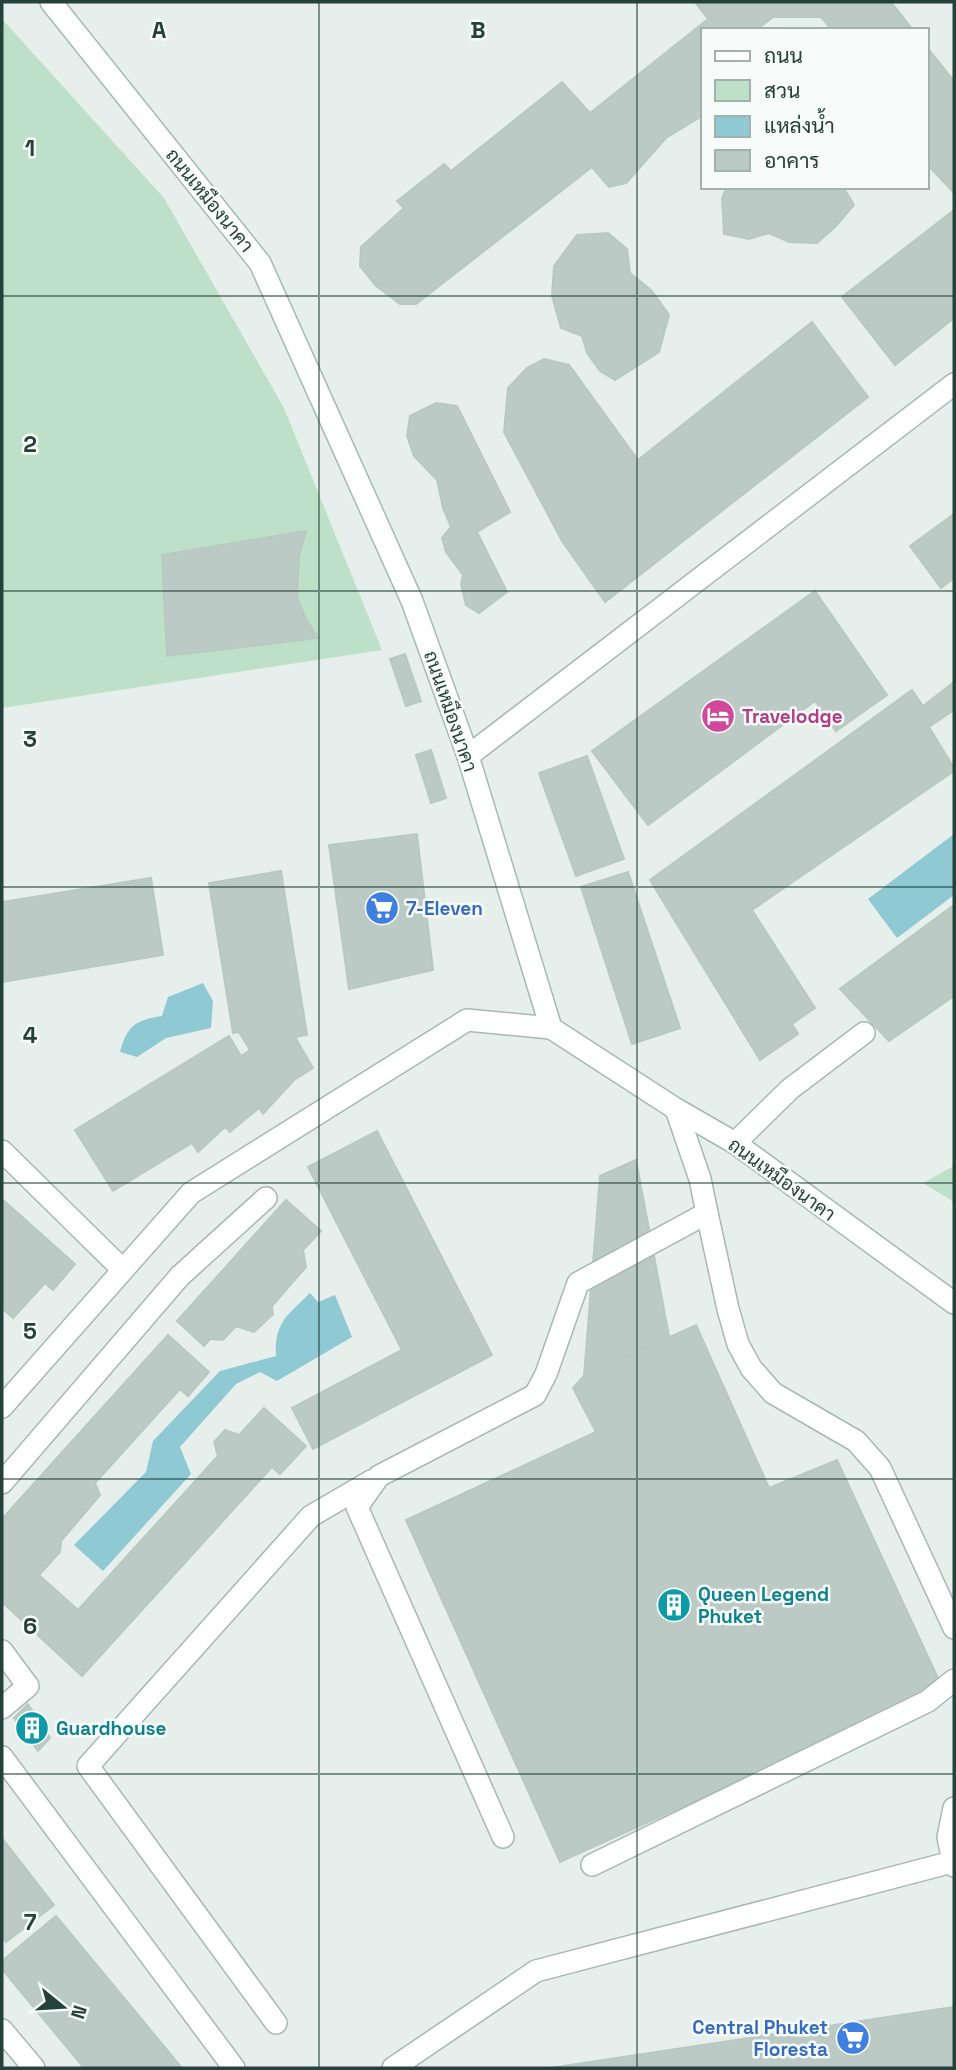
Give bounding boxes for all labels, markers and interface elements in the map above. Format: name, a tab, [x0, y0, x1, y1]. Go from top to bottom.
text: A	[152, 15, 167, 45]
text: B	[470, 15, 486, 45]
legend	[701, 28, 928, 189]
text: ถนน	[764, 42, 803, 69]
text: สวน	[764, 77, 800, 104]
text: แหล่งน้ำ	[764, 108, 835, 139]
text: 1	[25, 133, 35, 163]
street label: ถนนเหมืองนาคา	[160, 143, 259, 257]
text: อาคาร	[764, 147, 820, 174]
text: 2	[23, 429, 37, 459]
street label: ถนนเหมืองนาคา	[418, 647, 483, 775]
hotel icon: Travelodge	[699, 697, 737, 735]
place label: Travelodge	[742, 704, 843, 729]
text: 3	[23, 724, 37, 754]
supermarket icon: 7-Eleven	[363, 889, 401, 927]
place label: 7-Eleven	[406, 896, 483, 921]
text: 4	[23, 1020, 38, 1050]
street label: ถนนเหมืองนาคา	[723, 1132, 840, 1227]
text: 5	[23, 1316, 37, 1346]
place label: Queen Legend Phuket	[698, 1582, 829, 1629]
building icon: Queen Legend Phuket	[655, 1586, 693, 1624]
text: 6	[23, 1611, 37, 1641]
building icon: Guardhouse	[13, 1709, 51, 1747]
place label: Guardhouse	[56, 1716, 167, 1741]
text: 7	[24, 1907, 37, 1937]
north arrow	[28, 1972, 98, 2042]
text: N	[65, 2002, 93, 2022]
place label: Central Phuket Floresta	[692, 2015, 828, 2062]
supermarket icon: Central Phuket Floresta	[834, 2019, 872, 2057]

